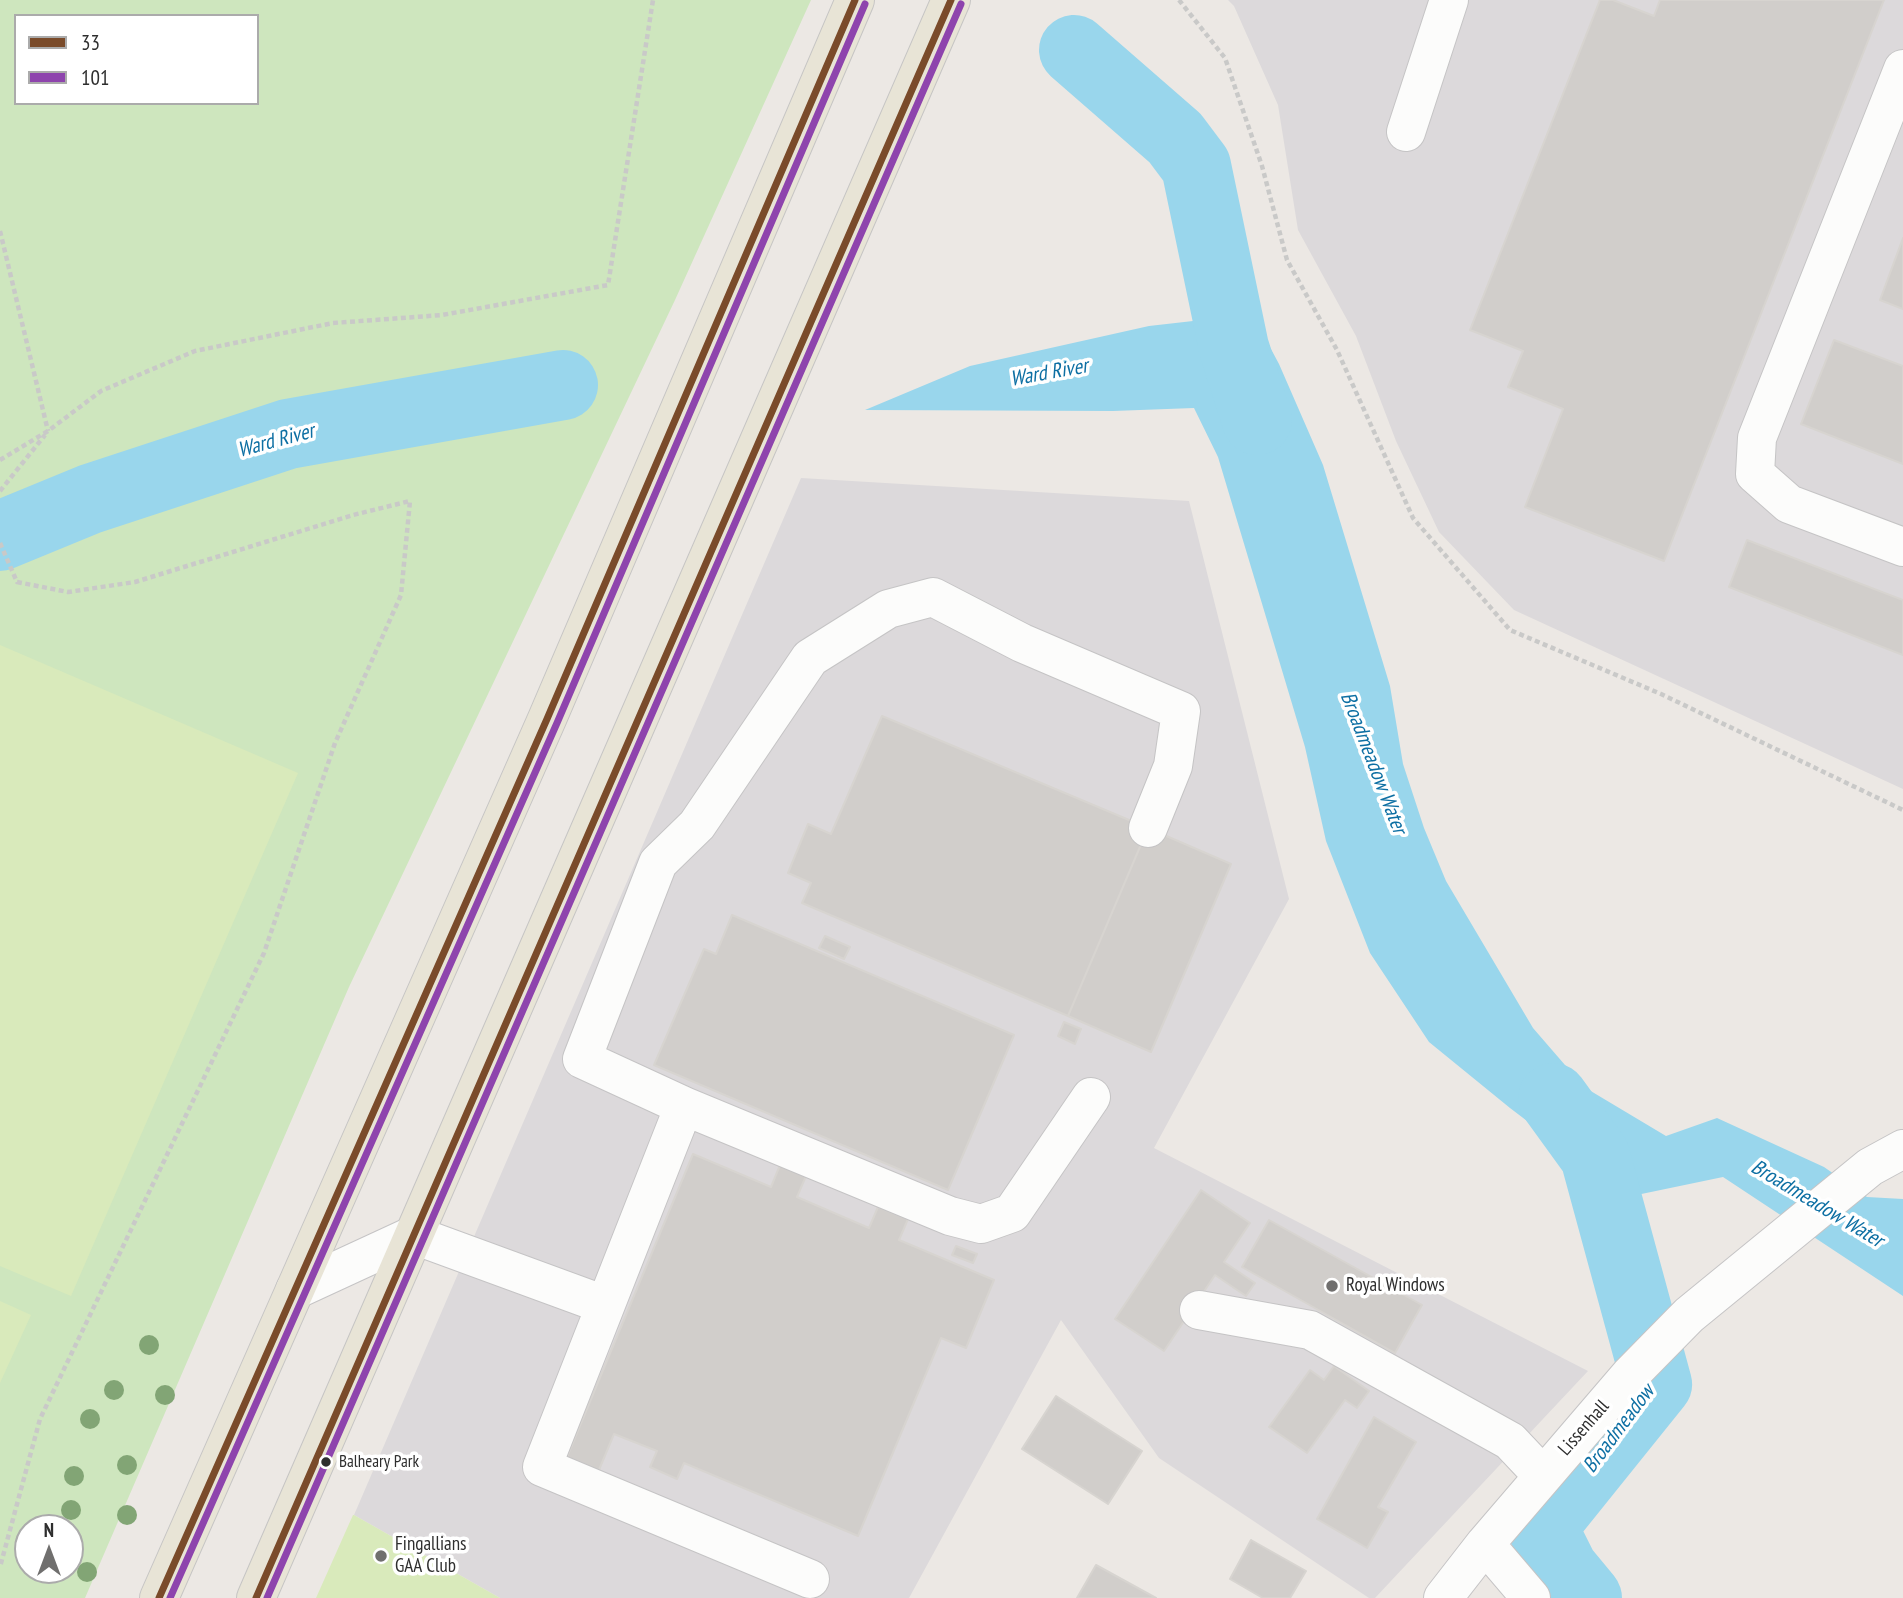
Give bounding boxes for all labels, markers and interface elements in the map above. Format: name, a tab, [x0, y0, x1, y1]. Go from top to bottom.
legend	[14, 14, 259, 105]
text: 33	[81, 29, 100, 56]
text: 101	[81, 64, 109, 91]
water label: Ward River	[1008, 354, 1090, 392]
water label: Ward River	[235, 419, 317, 463]
water label: Broadmeadow Water	[1334, 689, 1412, 837]
water label: Broadmeadow Water	[1746, 1155, 1888, 1253]
place label: Royal Windows	[1346, 1275, 1445, 1297]
marker: Royal Windows	[1324, 1278, 1340, 1294]
water label: Broadmeadow	[1578, 1380, 1660, 1478]
street label: Lissenhall	[1554, 1396, 1614, 1460]
place label: Balheary Park	[339, 1452, 419, 1472]
marker: Balheary Park	[319, 1455, 333, 1469]
north arrow	[14, 1514, 84, 1584]
text: N	[44, 1518, 54, 1542]
place label: Fingallians GAA Club	[395, 1534, 466, 1578]
marker: Fingallians GAA Club	[373, 1548, 389, 1564]

